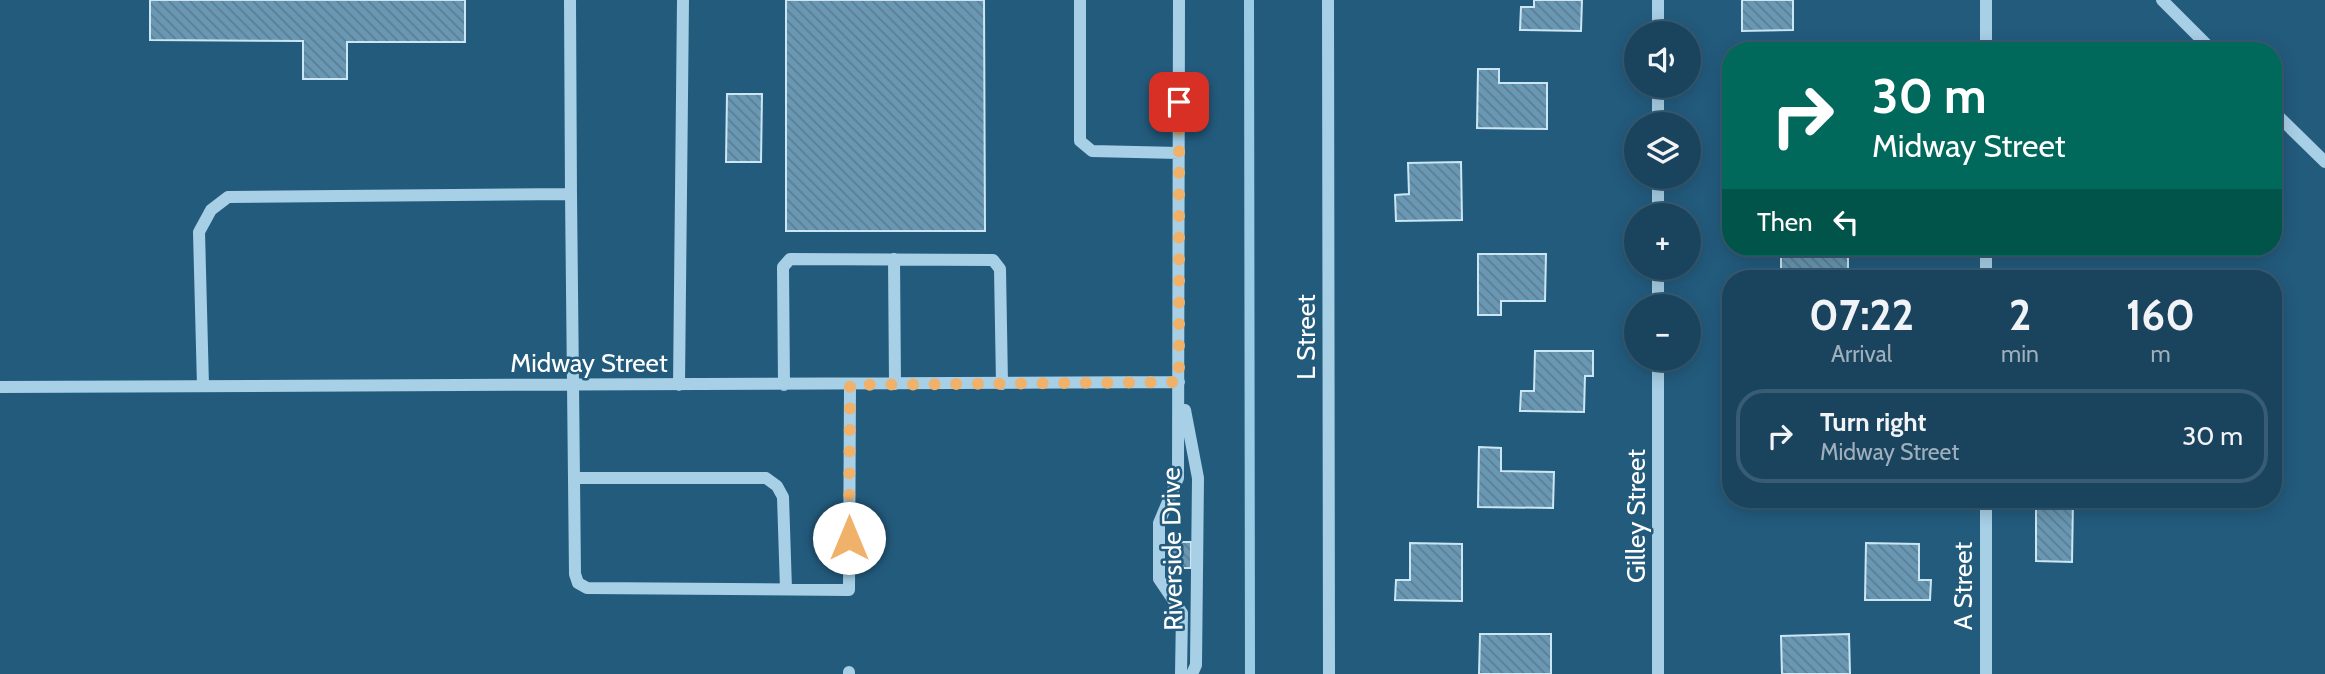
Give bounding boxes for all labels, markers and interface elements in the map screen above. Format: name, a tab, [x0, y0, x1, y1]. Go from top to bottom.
map controls	[1624, 21, 1701, 371]
button: sound	[1624, 21, 1701, 98]
text: 30 m	[1872, 66, 1987, 125]
icon: right	[1757, 70, 1848, 161]
pin	[1149, 72, 1209, 132]
icon: arrive	[1160, 83, 1198, 121]
button: layers	[1624, 112, 1701, 189]
text: Midway Street	[1872, 126, 2066, 165]
button: +	[1624, 203, 1701, 280]
icon: left	[1827, 203, 1865, 241]
text: Then	[1757, 206, 1813, 238]
text: 07:22	[1809, 289, 1914, 341]
text: 2	[2009, 289, 2031, 341]
text: 160	[2126, 289, 2195, 341]
street label: L Street	[1290, 294, 1322, 380]
button: −	[1624, 294, 1701, 371]
text: Arrival	[1831, 340, 1892, 368]
text: min	[2001, 340, 2039, 368]
text: m	[2150, 340, 2171, 368]
street label: Midway Street	[510, 347, 668, 379]
text: Turn right	[1820, 406, 1926, 438]
icon: right	[1761, 417, 1799, 455]
text: 30 m	[2182, 420, 2243, 452]
text: Midway Street	[1820, 438, 1959, 466]
street label: Gilley Street	[1620, 449, 1652, 583]
street label: Riverside Drive	[1155, 467, 1189, 631]
position arrow	[812, 501, 886, 575]
street label: A Street	[1947, 541, 1979, 630]

